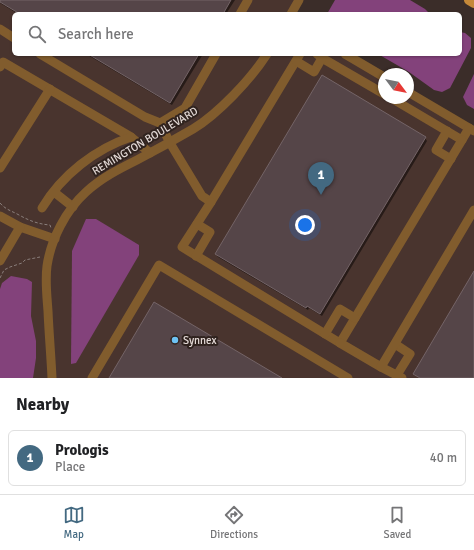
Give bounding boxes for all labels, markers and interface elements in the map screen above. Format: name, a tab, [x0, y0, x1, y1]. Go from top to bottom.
search box	[12, 12, 462, 56]
icon: search	[26, 23, 48, 45]
text: Search here	[58, 25, 134, 43]
north arrow	[378, 68, 414, 104]
street label: REMINGTON BOULEVARD	[90, 104, 200, 178]
pin: 1	[308, 162, 334, 195]
your location	[295, 215, 315, 235]
place label: Synnex	[183, 334, 217, 347]
marker: Synnex	[170, 335, 180, 345]
text: Nearby	[16, 394, 69, 415]
text: Prologis	[55, 441, 109, 459]
text: 1	[26, 450, 34, 466]
text: 40 m	[430, 450, 457, 466]
text: Place	[55, 459, 85, 475]
tab: Map	[63, 504, 85, 541]
tab: Directions	[210, 504, 258, 541]
tab: Saved	[384, 504, 411, 541]

